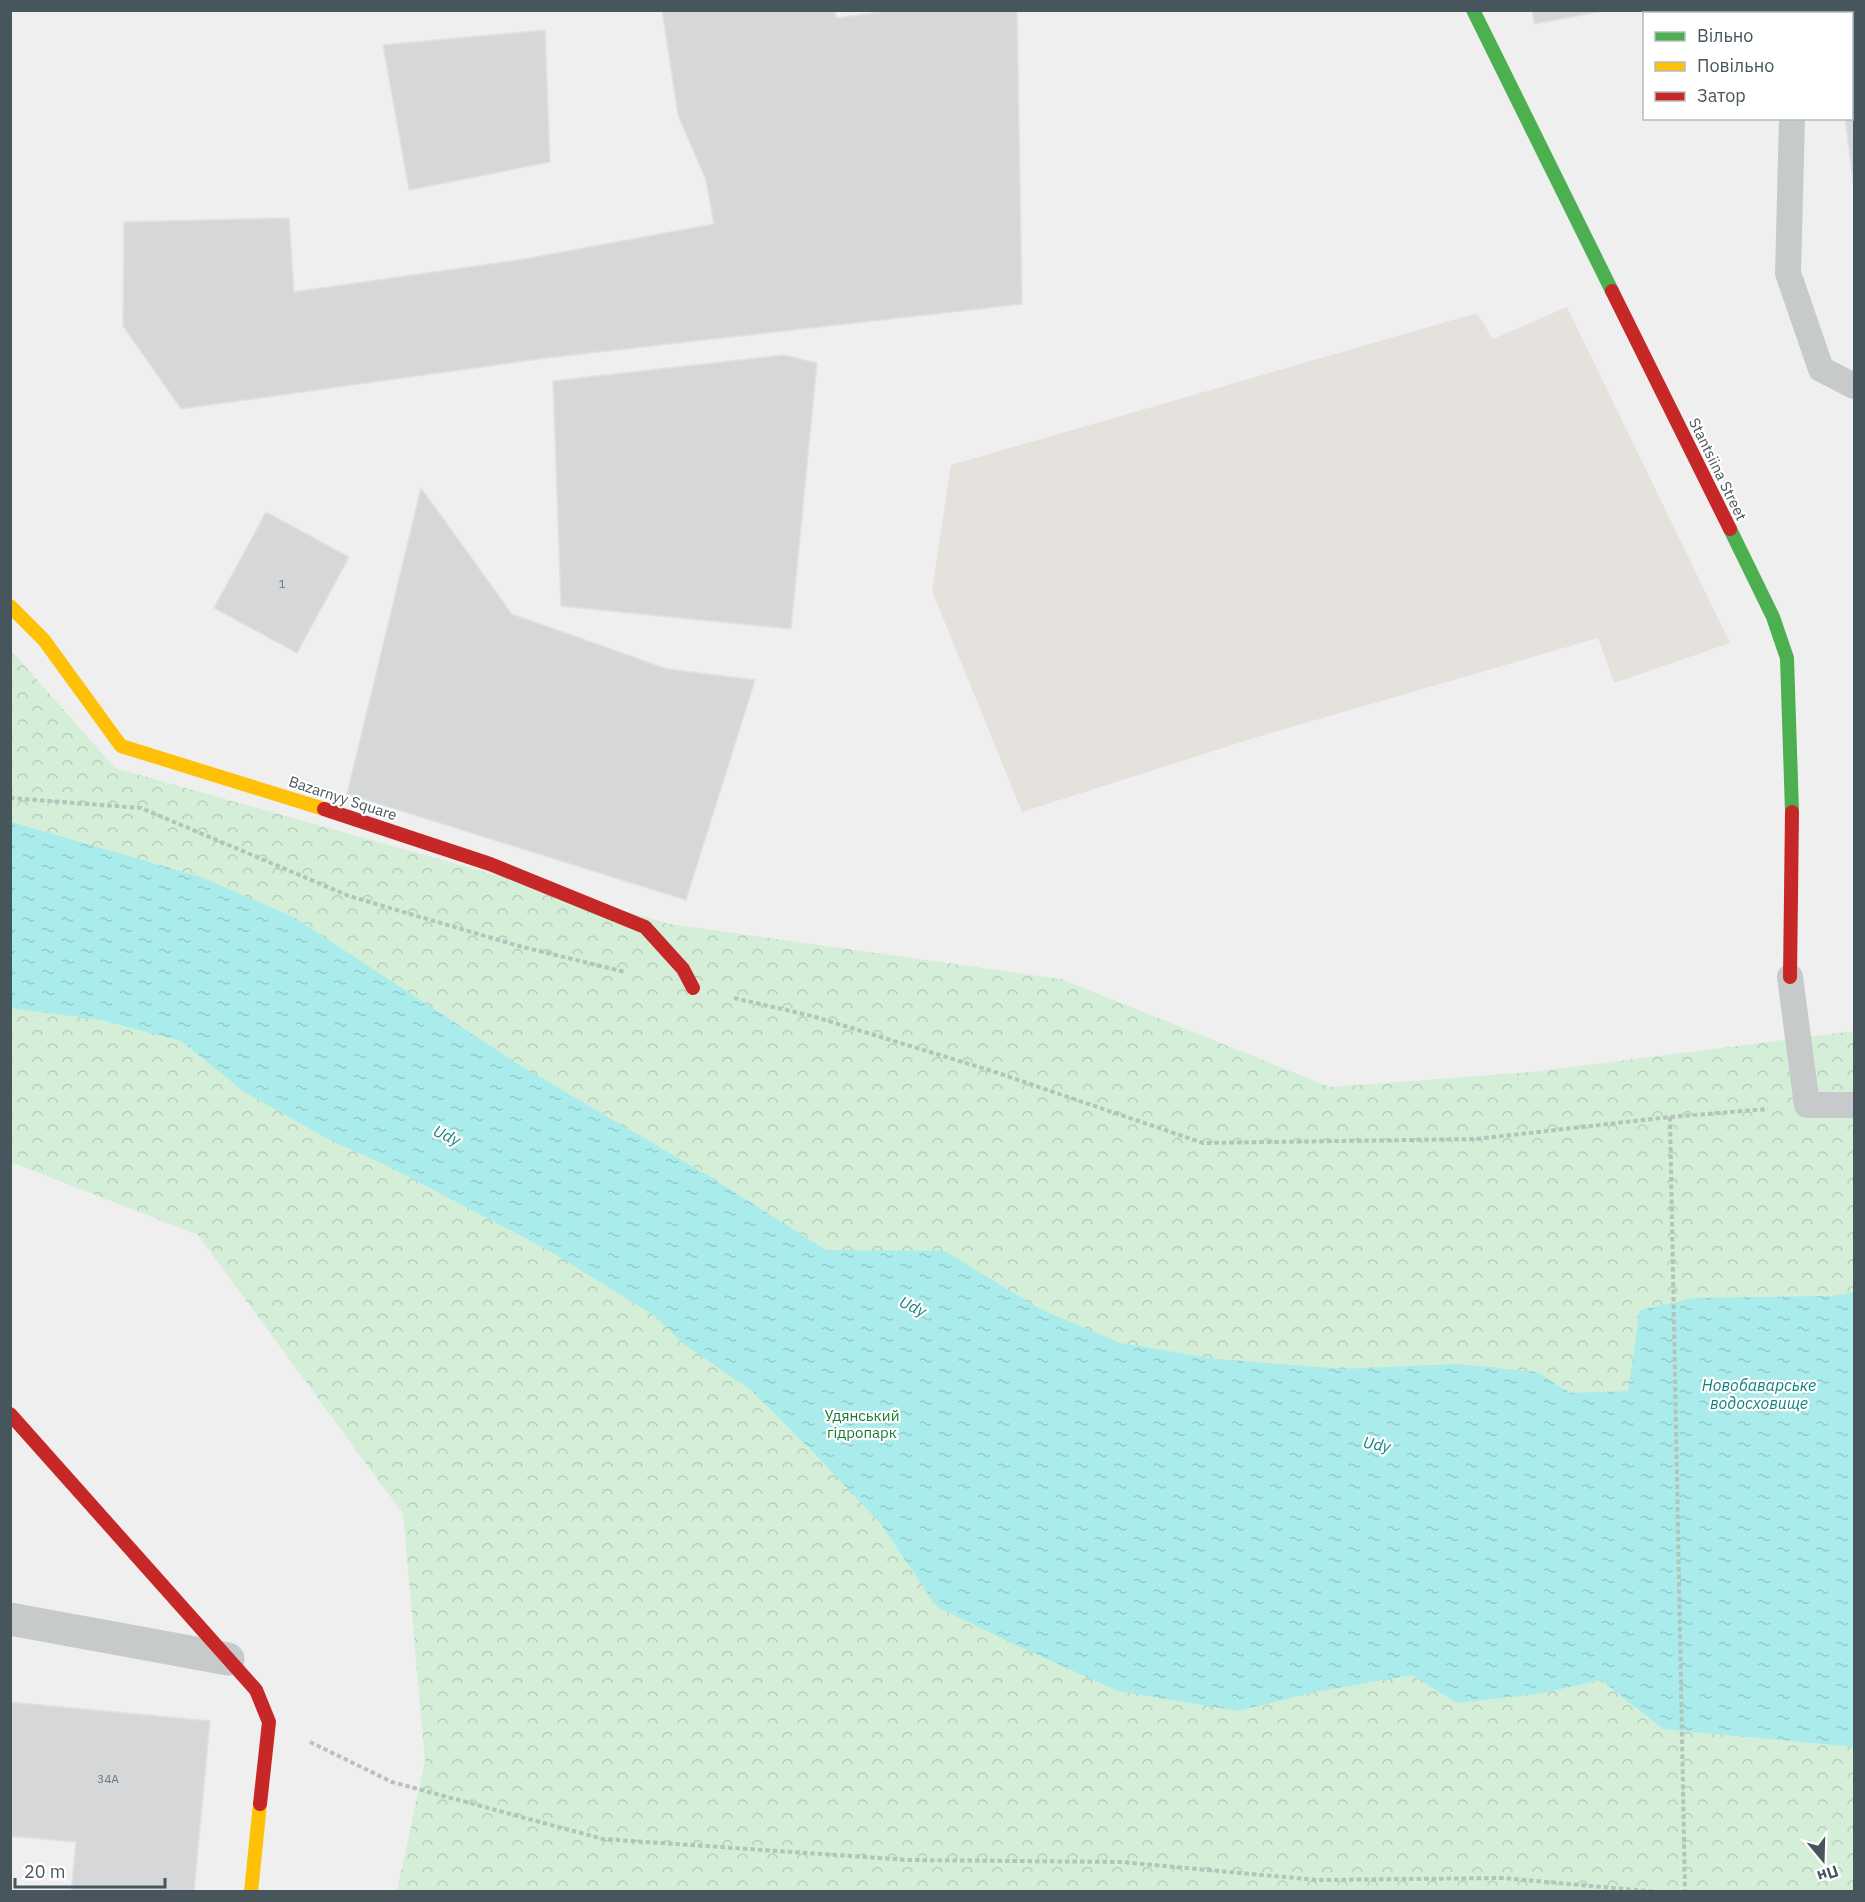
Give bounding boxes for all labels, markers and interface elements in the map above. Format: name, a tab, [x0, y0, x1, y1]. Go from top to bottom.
legend	[1643, 12, 1853, 120]
text: Вільно	[1697, 24, 1753, 47]
text: Повільно	[1697, 54, 1774, 77]
text: Затор	[1697, 84, 1746, 107]
street label: Stantsiina Street	[1685, 415, 1751, 523]
house number: 1	[278, 576, 286, 591]
street label: Bazarnyy Square	[286, 772, 400, 824]
water label: Udy	[430, 1120, 465, 1150]
water label: Udy	[896, 1291, 931, 1321]
water label: Новобаварське водосховище	[1702, 1375, 1816, 1413]
park label: Удянський гідропарк	[824, 1406, 900, 1442]
water label: Udy	[1362, 1432, 1394, 1457]
house number: 34А	[97, 1771, 119, 1786]
north arrow	[1793, 1830, 1853, 1890]
scale bar	[15, 1851, 165, 1889]
text: 20 m	[24, 1860, 66, 1883]
text: Пн	[1815, 1861, 1841, 1887]

